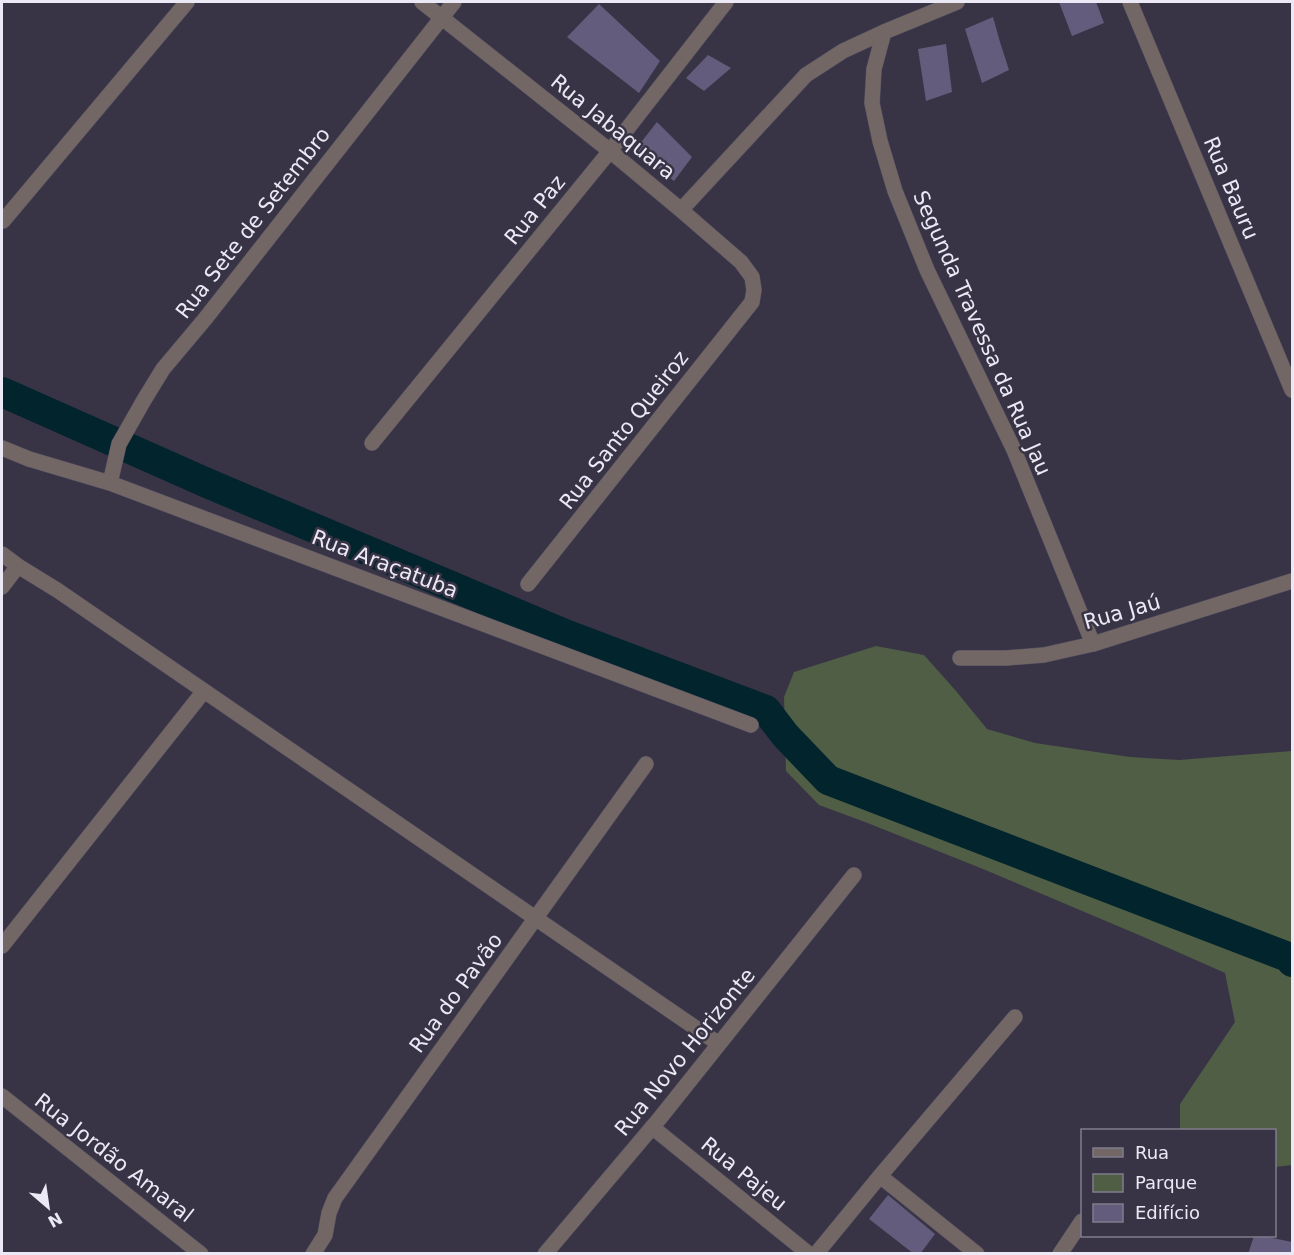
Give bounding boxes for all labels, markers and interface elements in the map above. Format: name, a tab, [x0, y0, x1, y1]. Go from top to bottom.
street label: Rua Jabaquara	[546, 70, 680, 184]
street label: Rua Sete de Setembro	[171, 123, 335, 323]
street label: Rua Bauru	[1199, 133, 1263, 243]
street label: Rua Paz	[500, 171, 570, 249]
street label: Segunda Travessa da Rua Jau	[908, 187, 1056, 479]
street label: Rua Santo Queiroz	[555, 346, 693, 514]
street label: Rua Araçatuba	[309, 525, 461, 603]
street label: Rua Jaú	[1081, 590, 1163, 634]
street label: Rua do Pavão	[405, 928, 507, 1058]
street label: Rua Novo Horizonte	[610, 963, 760, 1141]
street label: Rua Jordão Amaral	[30, 1089, 198, 1227]
legend	[1081, 1129, 1276, 1237]
street label: Rua Pajeu	[696, 1132, 792, 1216]
text: Rua	[1135, 1142, 1169, 1163]
text: Parque	[1135, 1172, 1197, 1193]
north arrow	[18, 1177, 78, 1237]
text: Edifício	[1135, 1202, 1200, 1223]
text: N	[45, 1208, 65, 1231]

